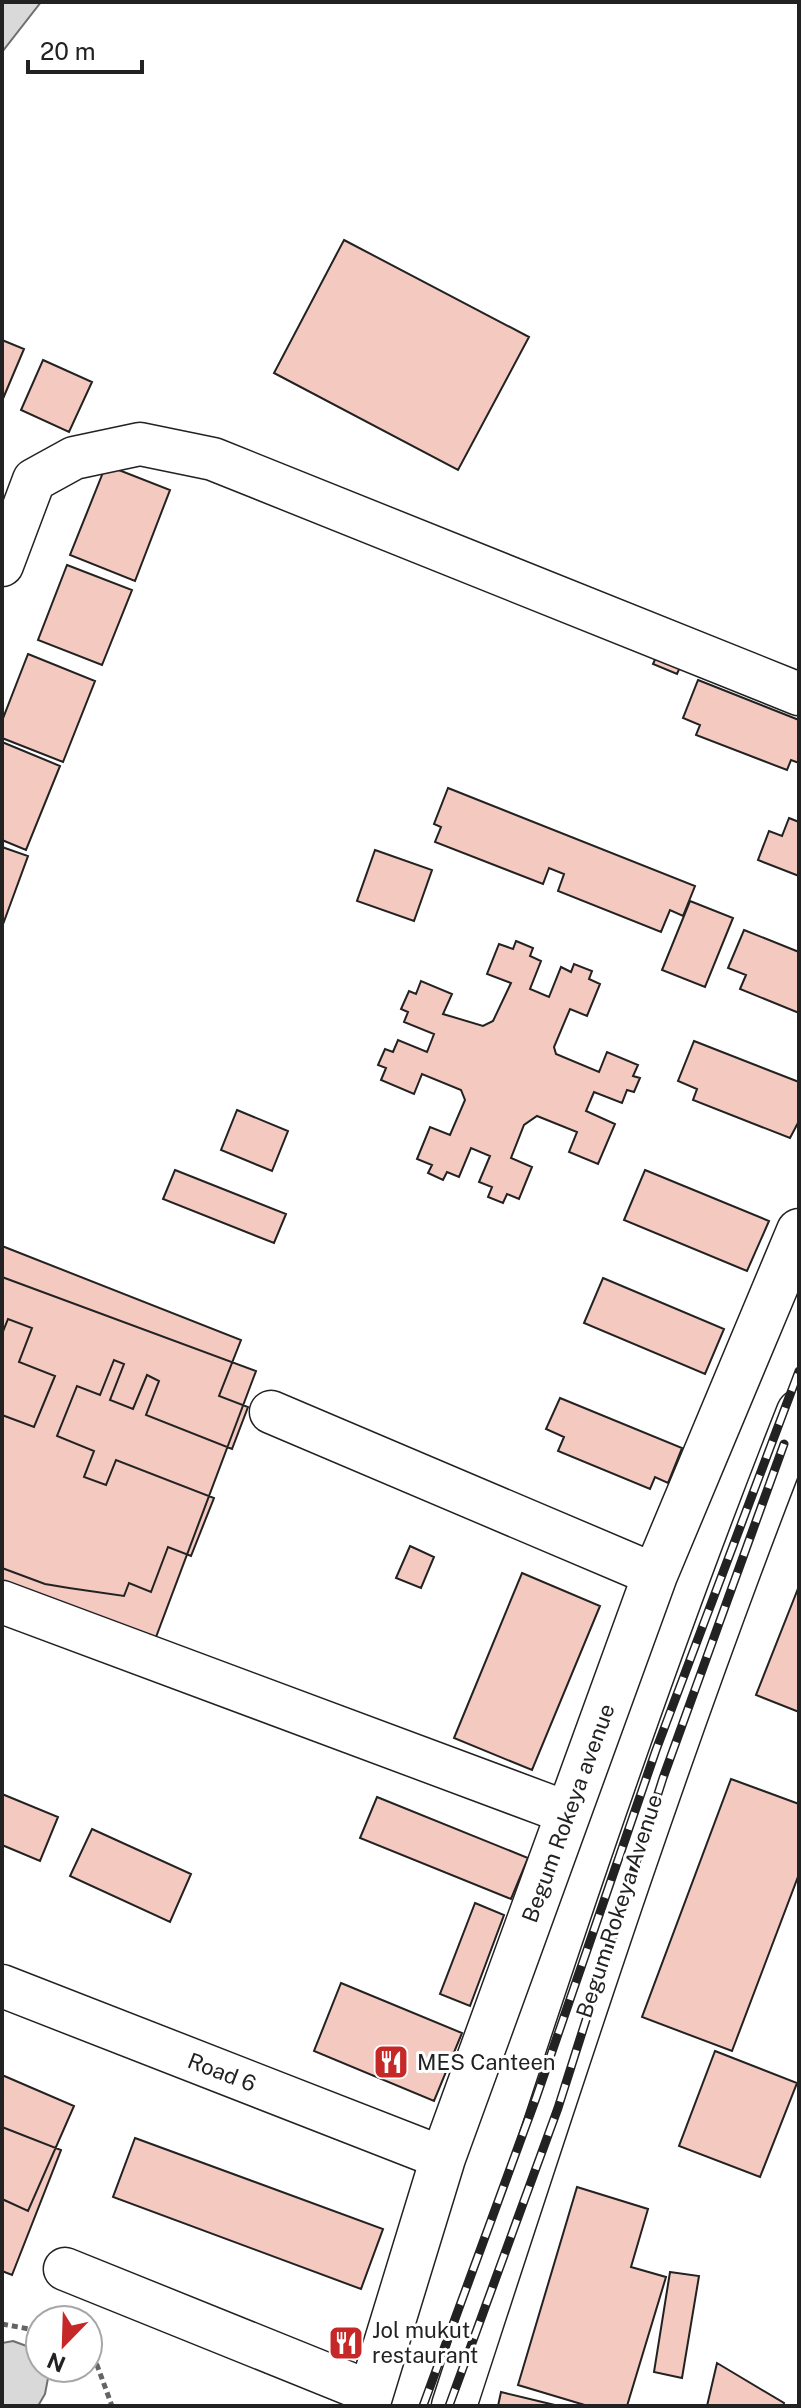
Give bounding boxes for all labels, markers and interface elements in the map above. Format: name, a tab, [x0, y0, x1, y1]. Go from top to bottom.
scale bar	[28, 24, 142, 74]
text: 20 m	[40, 37, 96, 65]
street label: Begum Rokeya avenue	[516, 1700, 620, 1926]
street label: Begum Rokeya Avenue	[571, 1791, 667, 2021]
restaurant icon: MES Canteen	[372, 2043, 410, 2081]
street label: Road 6	[184, 2047, 260, 2097]
place label: MES Canteen	[417, 2049, 556, 2075]
north arrow	[24, 2304, 104, 2384]
place label: Jol mukut restaurant	[372, 2317, 478, 2368]
restaurant icon: Jol mukut restaurant	[327, 2324, 365, 2362]
text: N	[43, 2347, 69, 2378]

